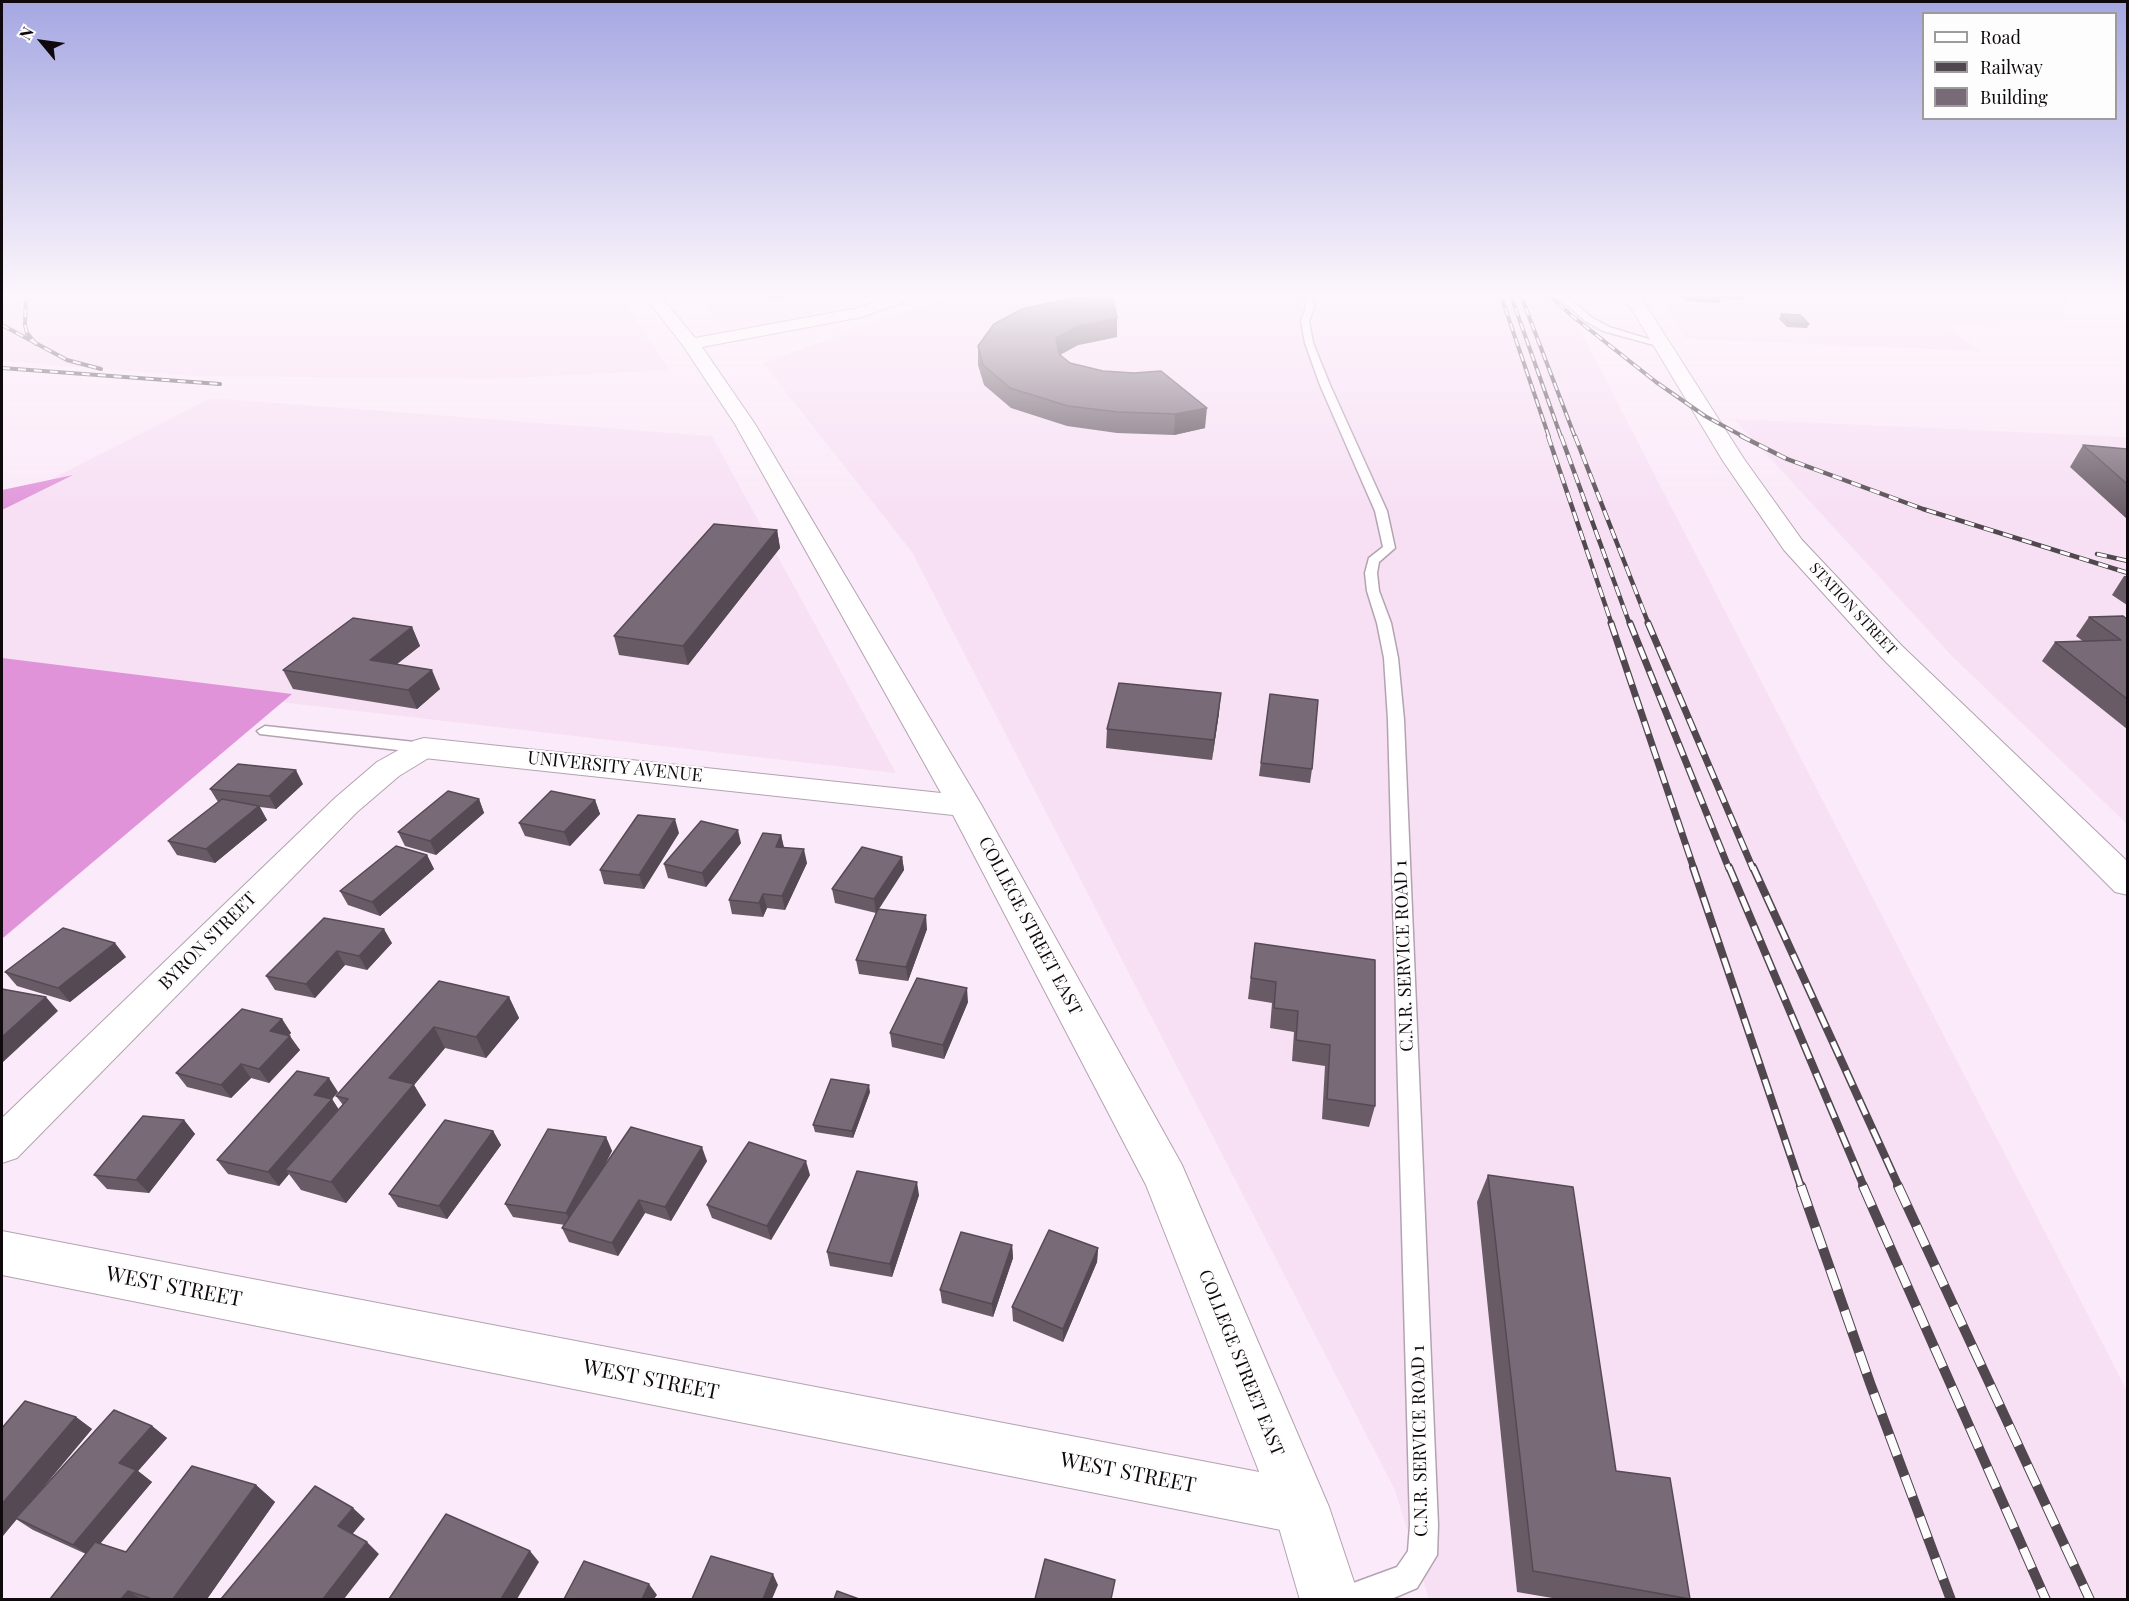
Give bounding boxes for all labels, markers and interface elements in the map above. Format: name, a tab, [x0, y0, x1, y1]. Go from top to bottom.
north arrow	[12, 12, 72, 72]
legend	[1922, 12, 2117, 120]
text: N	[14, 23, 38, 43]
text: Road	[1980, 25, 2021, 49]
text: Railway	[1980, 55, 2043, 79]
text: Building	[1980, 85, 2048, 109]
street label: STATION STREET	[1806, 559, 1900, 659]
street label: UNIVERSITY AVENUE	[526, 747, 704, 787]
street label: COLLEGE STREET EAST	[974, 833, 1086, 1019]
street label: C.N.R. SERVICE ROAD 1	[1390, 860, 1418, 1052]
street label: BYRON STREET	[155, 888, 261, 994]
street label: WEST STREET	[104, 1261, 244, 1313]
street label: COLLEGE STREET EAST	[1194, 1267, 1288, 1459]
street label: C.N.R. SERVICE ROAD 1	[1408, 1345, 1432, 1537]
street label: WEST STREET	[581, 1354, 721, 1406]
street label: WEST STREET	[1058, 1447, 1198, 1499]

